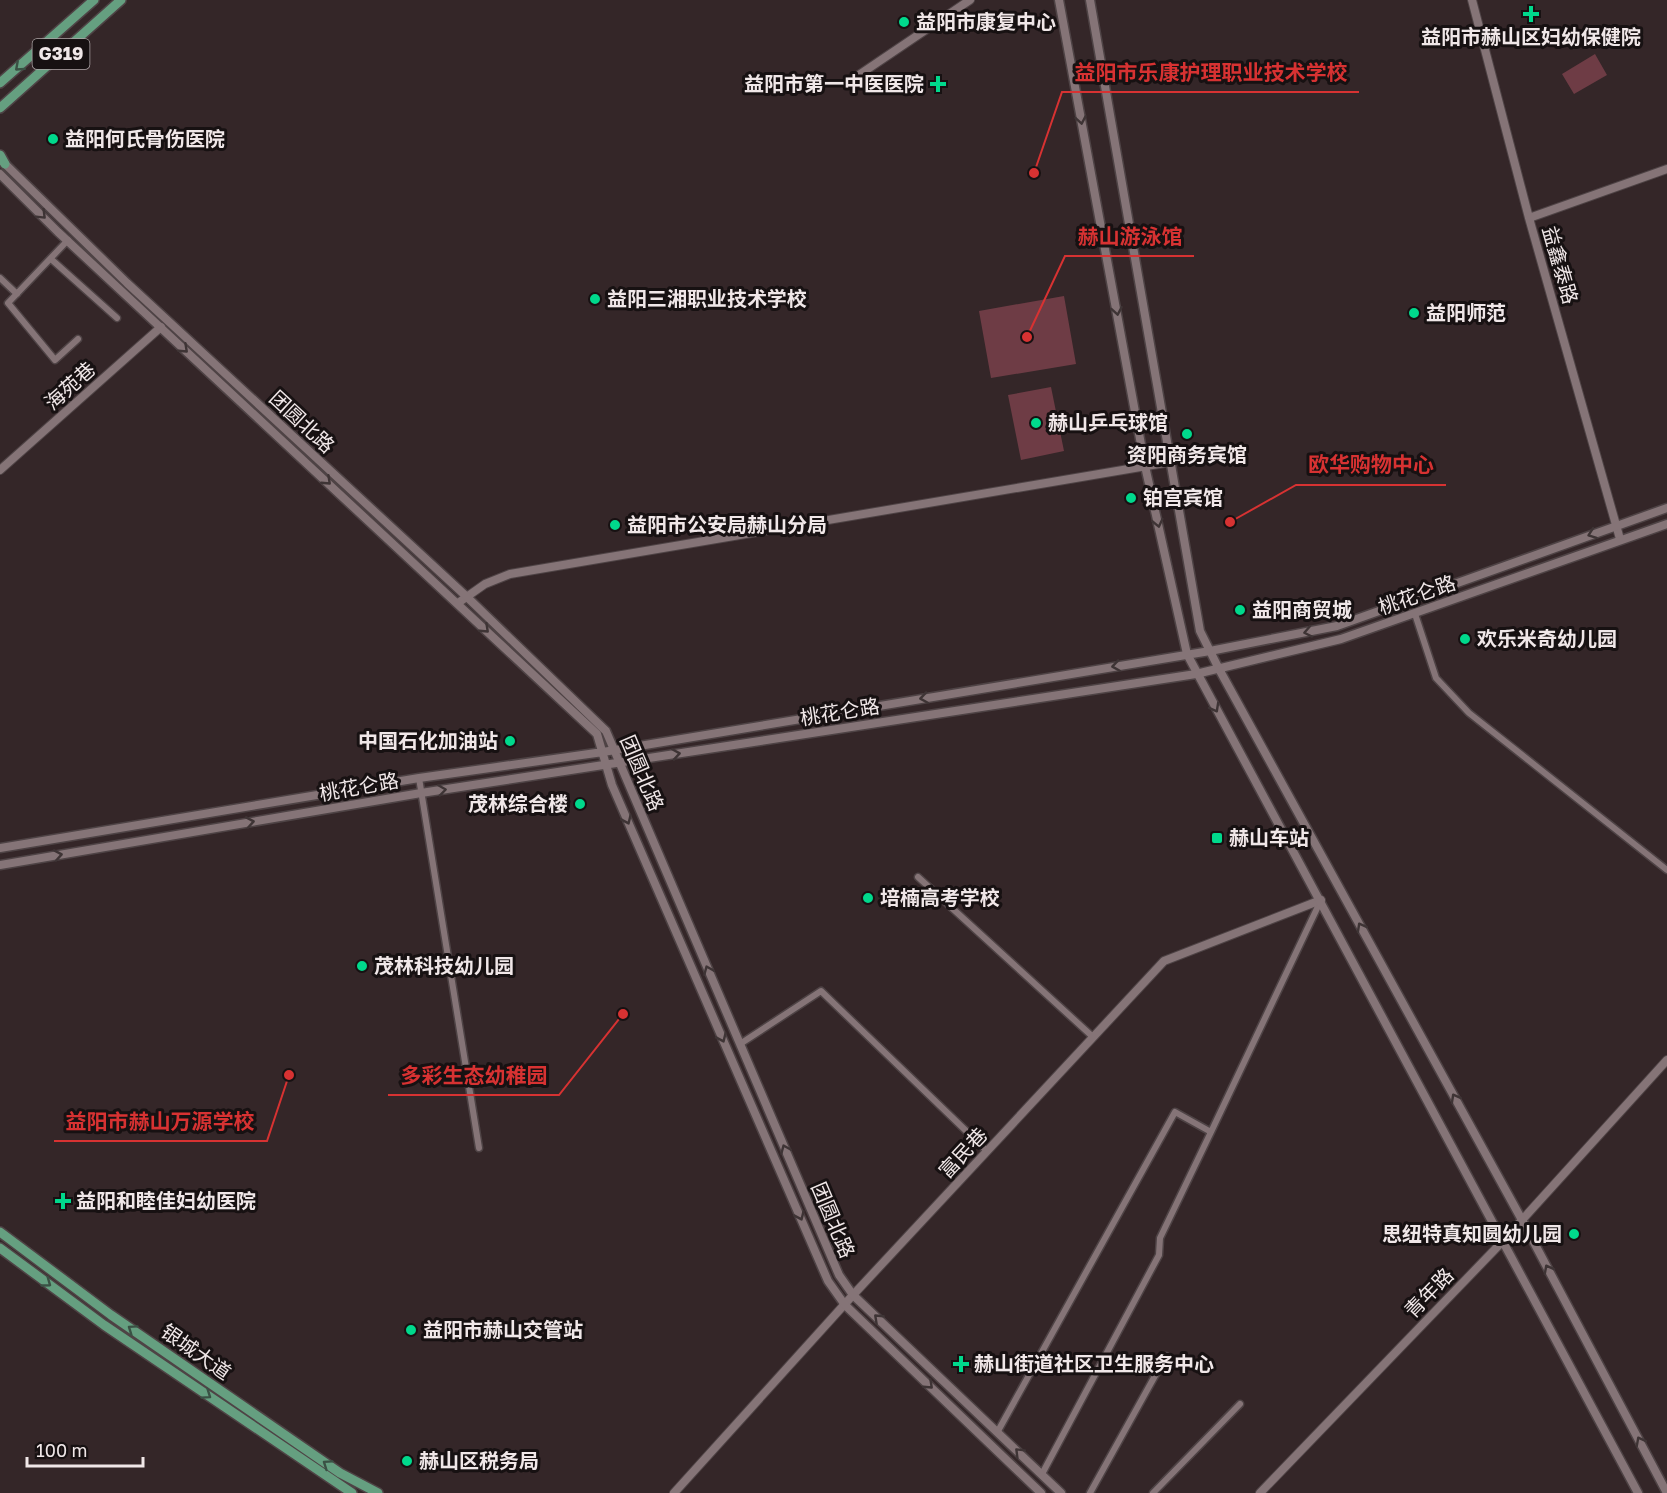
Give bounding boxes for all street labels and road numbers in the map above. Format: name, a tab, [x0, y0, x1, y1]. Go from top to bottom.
road number: G319	[32, 39, 90, 69]
street label: 益鑫泰路	[1538, 223, 1584, 306]
street label: 海苑巷	[39, 356, 100, 414]
street label: 团圆北路	[265, 385, 340, 457]
street label: 桃花仑路	[1375, 570, 1458, 618]
street label: 桃花仑路	[798, 693, 881, 729]
street label: 团圆北路	[616, 731, 670, 814]
street label: 桃花仑路	[317, 767, 400, 805]
street label: 富民巷	[933, 1122, 992, 1182]
street label: 团圆北路	[807, 1178, 861, 1261]
street label: 青年路	[1399, 1262, 1458, 1322]
street label: 银城大道	[157, 1318, 236, 1384]

